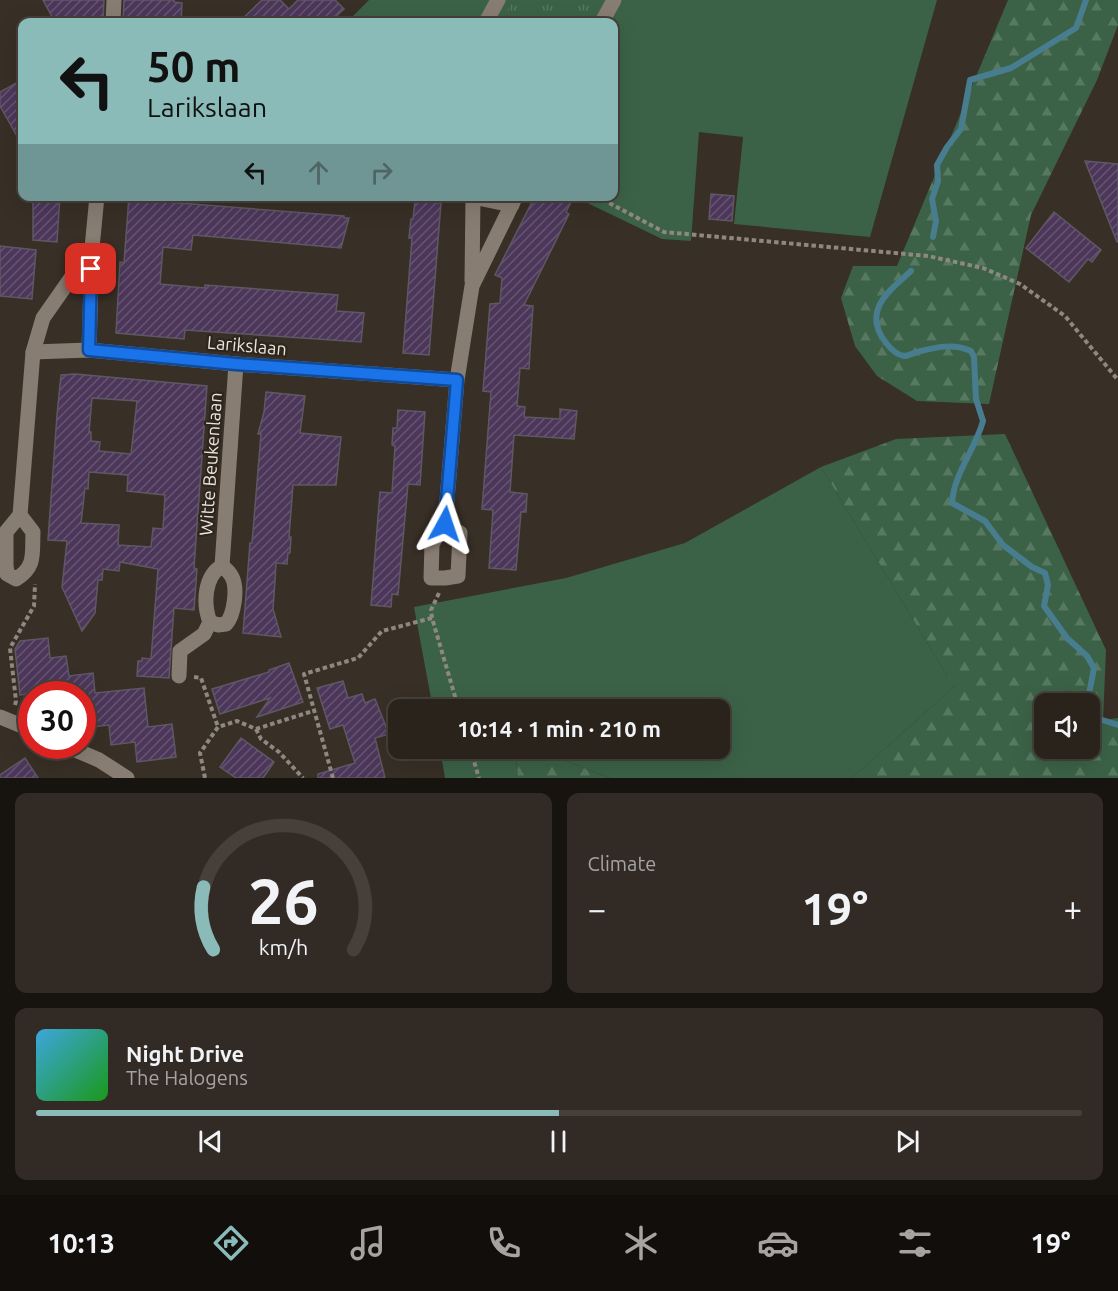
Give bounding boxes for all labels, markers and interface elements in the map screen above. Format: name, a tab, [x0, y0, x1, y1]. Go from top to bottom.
icon: left	[48, 42, 126, 120]
text: 50 m	[147, 43, 241, 90]
text: Larikslaan	[147, 92, 267, 122]
icon: left	[239, 156, 272, 189]
icon: ahead	[302, 156, 335, 189]
icon: right	[365, 156, 398, 189]
pin	[65, 243, 116, 294]
icon: arrive	[74, 252, 107, 285]
street label: Larikslaan	[206, 332, 288, 358]
street label: Witte Beukenlaan	[195, 392, 225, 536]
position arrow	[413, 492, 477, 556]
speed limit sign: 30	[18, 681, 96, 759]
map controls	[1034, 693, 1100, 759]
button: sound	[1034, 693, 1100, 759]
text: 10:14 · 1 min · 210 m	[457, 716, 661, 741]
text: Climate	[588, 852, 656, 875]
text: 26	[248, 866, 318, 936]
text: 19°	[801, 883, 868, 934]
text: −	[588, 890, 606, 927]
text: +	[1063, 890, 1082, 927]
text: km/h	[258, 935, 308, 959]
text: Night Drive	[126, 1041, 244, 1066]
text: The Halogens	[126, 1066, 248, 1089]
icon: previous	[194, 1125, 227, 1158]
icon: pause	[542, 1125, 575, 1158]
icon: next	[891, 1125, 924, 1158]
icon: directions	[210, 1222, 252, 1264]
icon: music	[347, 1222, 389, 1264]
icon: phone	[483, 1222, 525, 1264]
icon: climate	[620, 1222, 662, 1264]
icon: car	[757, 1222, 799, 1264]
icon: filters	[894, 1222, 936, 1264]
text: 10:13	[47, 1228, 115, 1258]
text: 19°	[1031, 1228, 1071, 1258]

